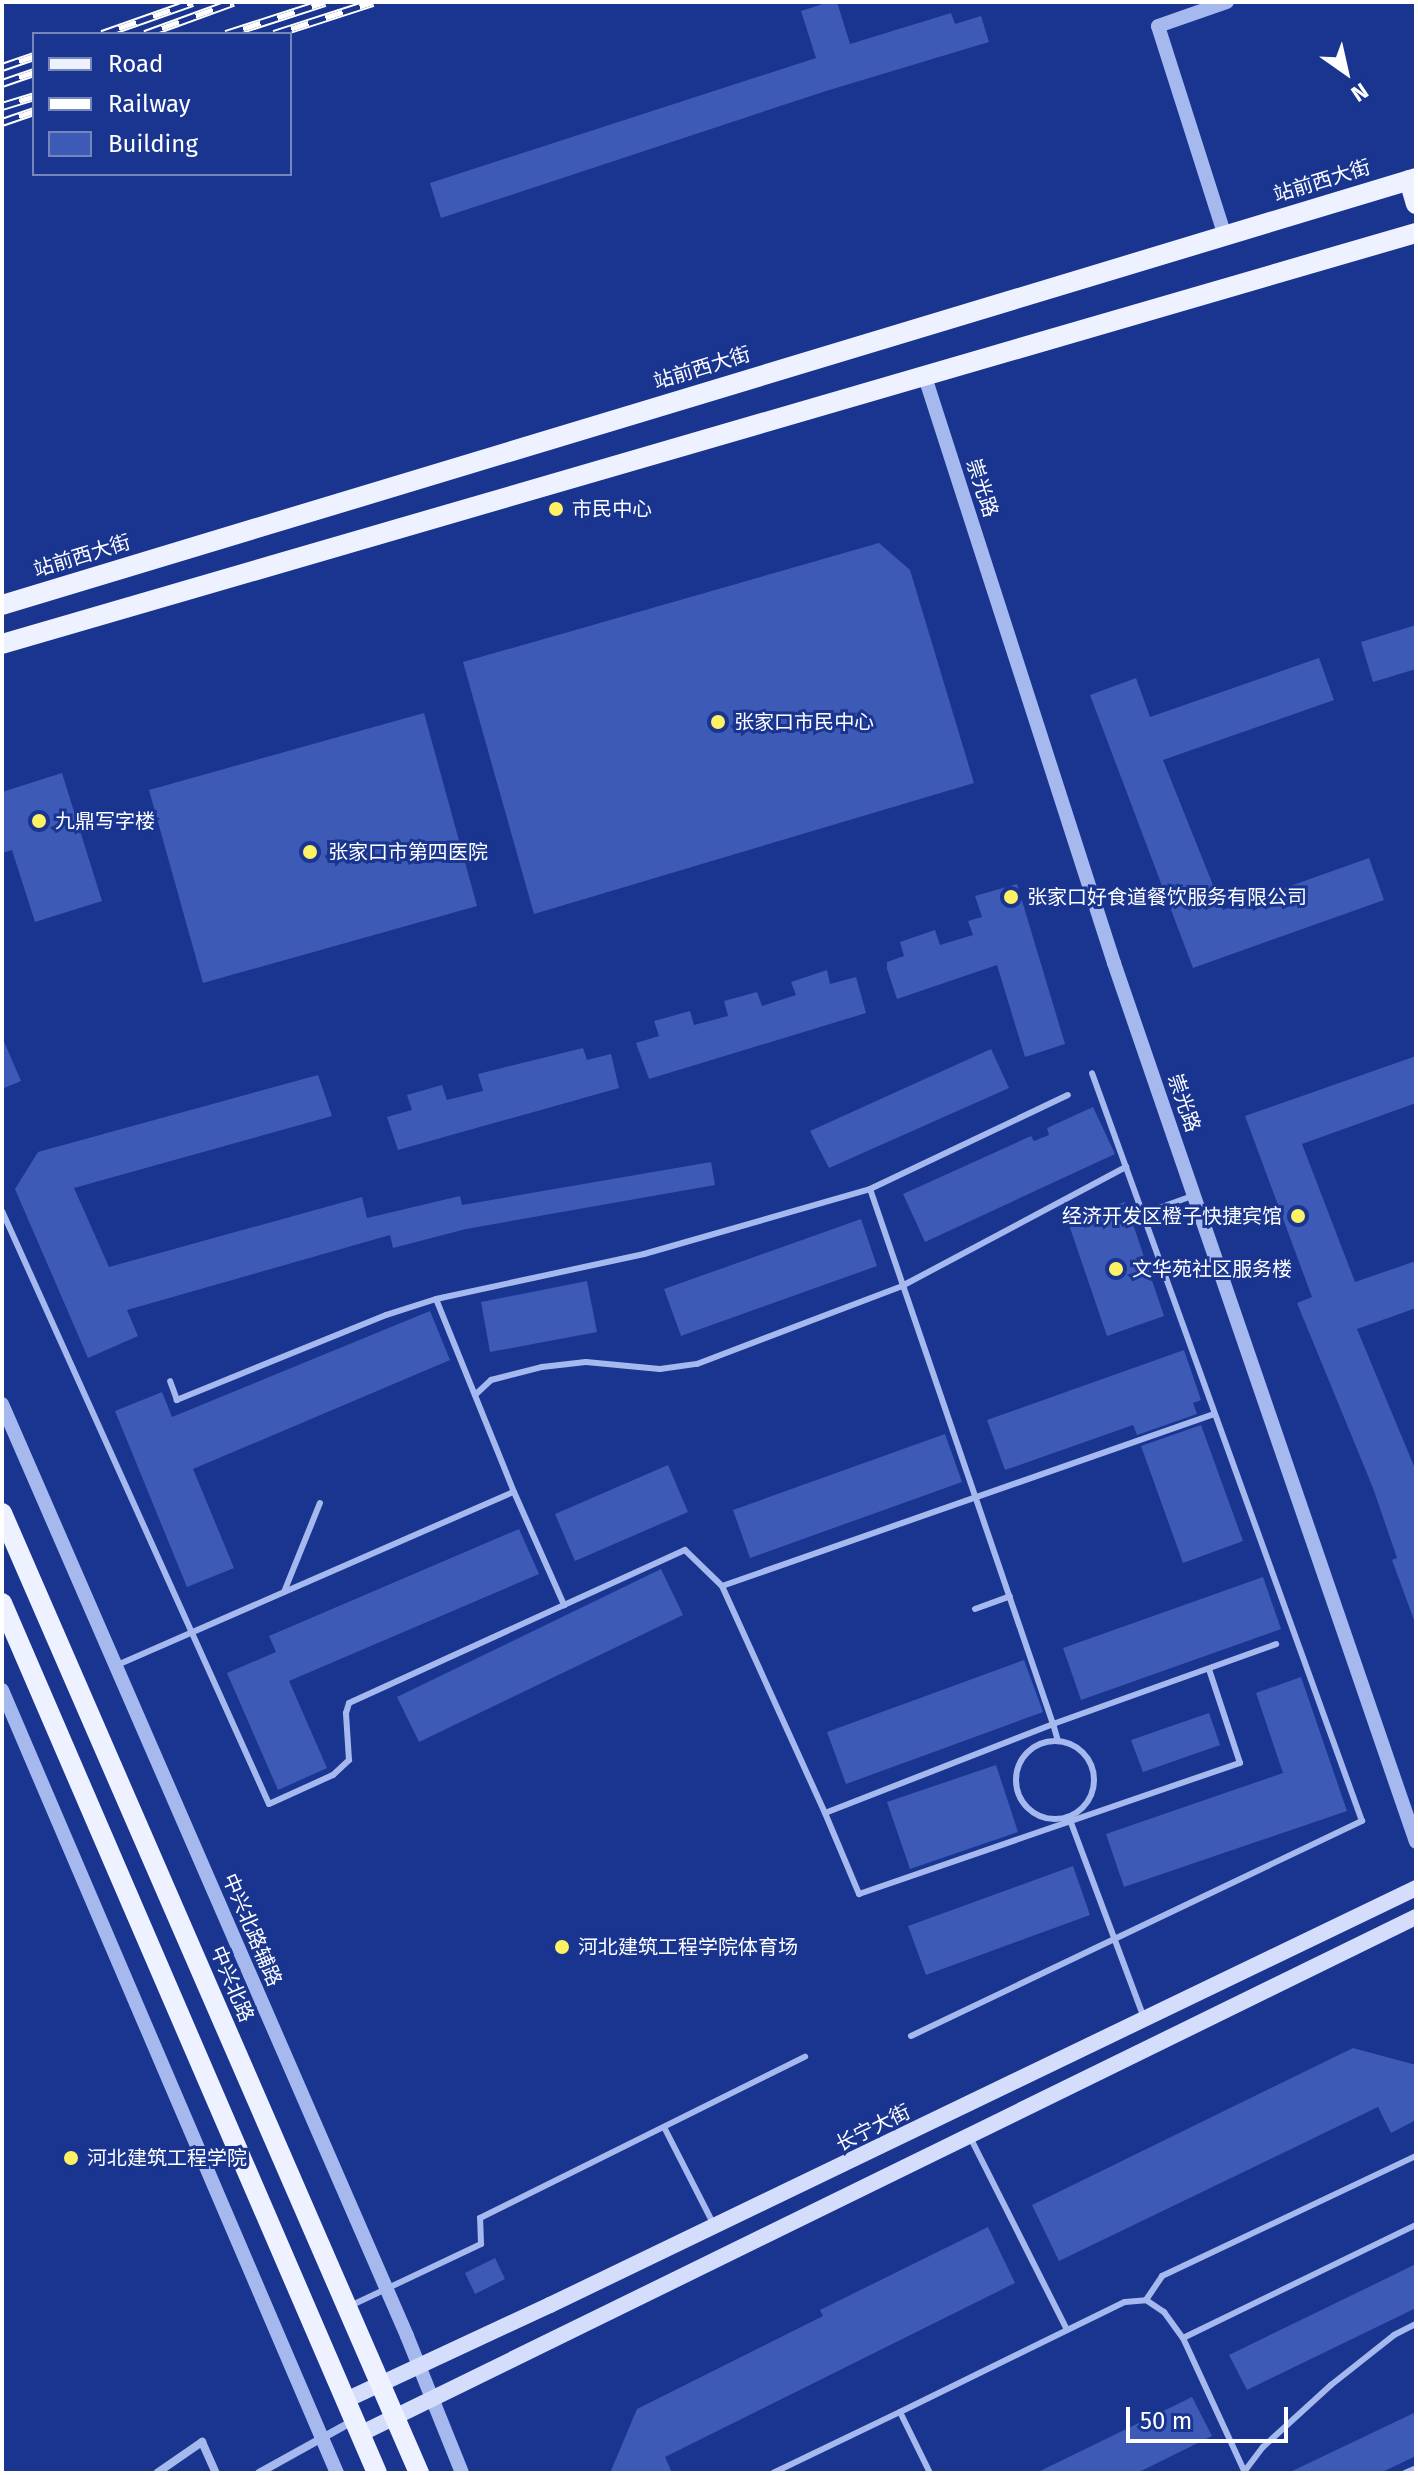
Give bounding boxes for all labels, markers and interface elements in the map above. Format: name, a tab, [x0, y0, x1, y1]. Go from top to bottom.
legend	[32, 32, 292, 176]
north arrow	[1306, 32, 1386, 112]
text: Road	[108, 50, 163, 78]
text: N	[1346, 77, 1373, 108]
text: Railway	[108, 90, 191, 118]
text: Building	[108, 130, 198, 158]
street label: 站前西大街	[1271, 155, 1373, 207]
street label: 站前西大街	[651, 342, 753, 394]
street label: 崇光路	[961, 456, 1003, 520]
place label: 市民中心	[572, 497, 652, 521]
marker: 市民中心	[547, 500, 565, 518]
street label: 站前西大街	[31, 530, 133, 582]
place label: 张家口市民中心	[734, 710, 874, 734]
marker: 张家口市民中心	[709, 713, 727, 731]
place label: 九鼎写字楼	[55, 809, 155, 833]
marker: 九鼎写字楼	[30, 812, 48, 830]
place label: 张家口市第四医院	[328, 840, 488, 864]
marker: 张家口市第四医院	[299, 841, 321, 863]
place label: 张家口好食道餐饮服务有限公司	[1027, 885, 1307, 909]
marker: 张家口好食道餐饮服务有限公司	[1002, 888, 1020, 906]
street label: 崇光路	[1163, 1071, 1205, 1135]
place label: 经济开发区橙子快捷宾馆	[1062, 1204, 1282, 1228]
marker: 经济开发区橙子快捷宾馆	[1289, 1207, 1307, 1225]
place label: 文华苑社区服务楼	[1132, 1257, 1292, 1281]
marker: 文华苑社区服务楼	[1107, 1260, 1125, 1278]
street label: 中兴北路辅路	[218, 1870, 286, 1990]
place label: 河北建筑工程学院体育场	[578, 1935, 798, 1959]
marker: 河北建筑工程学院体育场	[553, 1938, 571, 1956]
street label: 中兴北路	[205, 1942, 259, 2026]
street label: 长宁大街	[832, 2100, 914, 2156]
place label: 河北建筑工程学院	[87, 2146, 247, 2170]
marker: 河北建筑工程学院	[62, 2149, 80, 2167]
scale bar	[1130, 2391, 1292, 2441]
text: 50 m	[1140, 2407, 1192, 2435]

